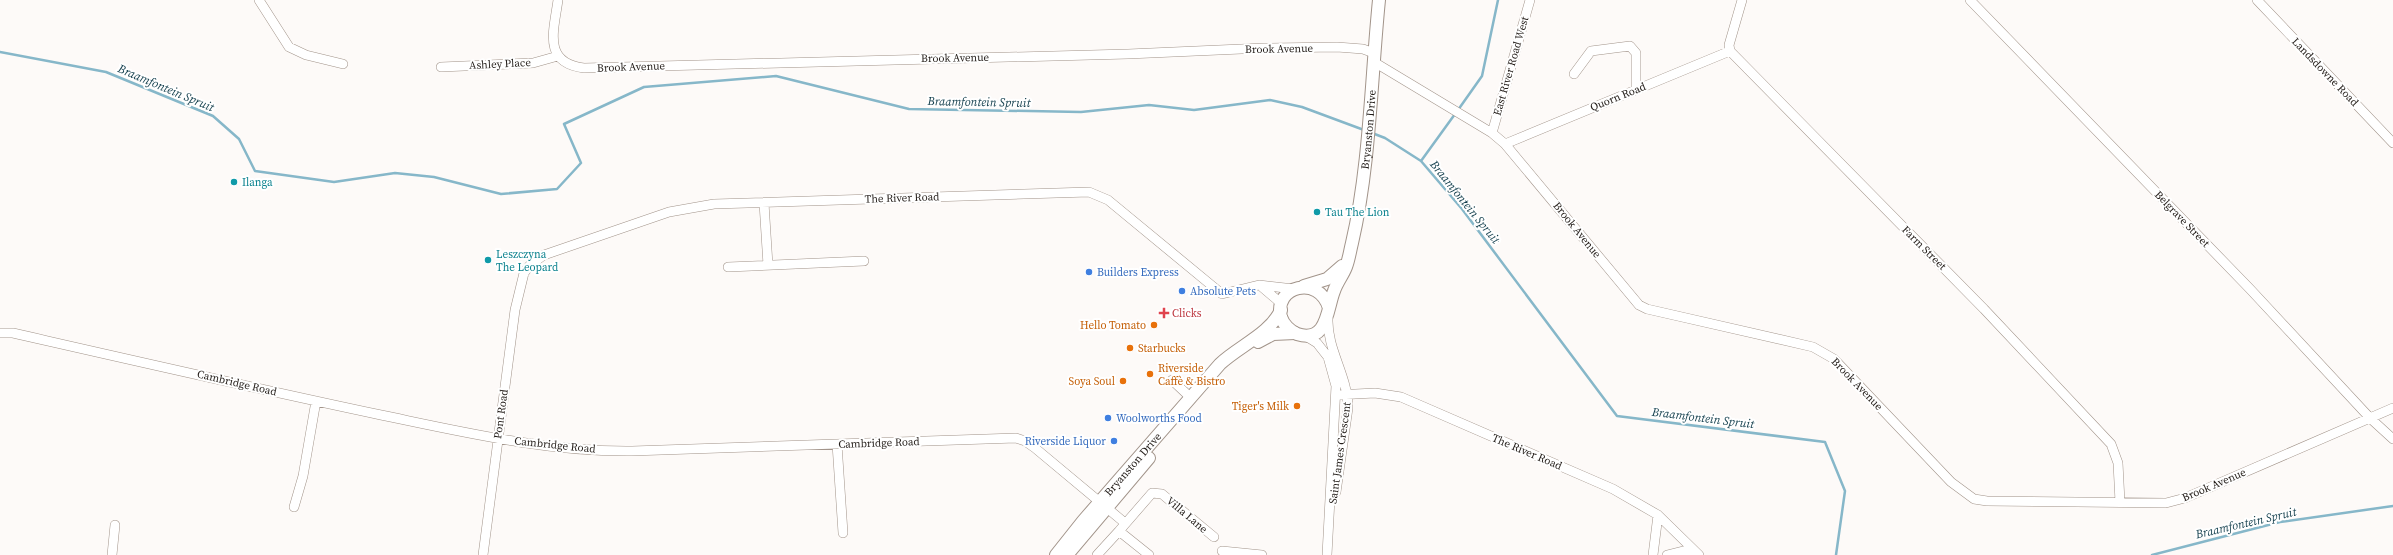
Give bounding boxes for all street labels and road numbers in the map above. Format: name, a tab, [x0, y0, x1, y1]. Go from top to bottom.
street label: East River Road West	[1490, 14, 1532, 117]
street label: Landsdowne Road	[2288, 34, 2362, 110]
street label: Brook Avenue	[1245, 41, 1314, 57]
street label: Brook Avenue	[921, 50, 990, 66]
street label: Ashley Place	[469, 55, 532, 73]
street label: Brook Avenue	[597, 58, 666, 76]
street label: Quorn Road	[1588, 79, 1649, 115]
street label: Bryanston Drive	[1357, 89, 1379, 170]
street label: Belgrave Street	[2151, 187, 2213, 251]
street label: The River Road	[864, 189, 940, 207]
street label: Brook Avenue	[1550, 199, 1605, 261]
street label: Farm Street	[1899, 223, 1950, 274]
street label: Brook Avenue	[1828, 354, 1886, 414]
street label: Cambridge Road	[196, 367, 279, 400]
street label: Pont Road	[490, 387, 512, 440]
street label: Saint James Crescent	[1325, 401, 1355, 505]
street label: Bryanston Drive	[1101, 429, 1165, 499]
street label: The River Road	[1490, 430, 1565, 474]
street label: Cambridge Road	[514, 433, 597, 457]
street label: Cambridge Road	[838, 434, 921, 452]
street label: Brook Avenue	[2180, 465, 2249, 505]
street label: Villa Lane	[1163, 493, 1211, 537]

